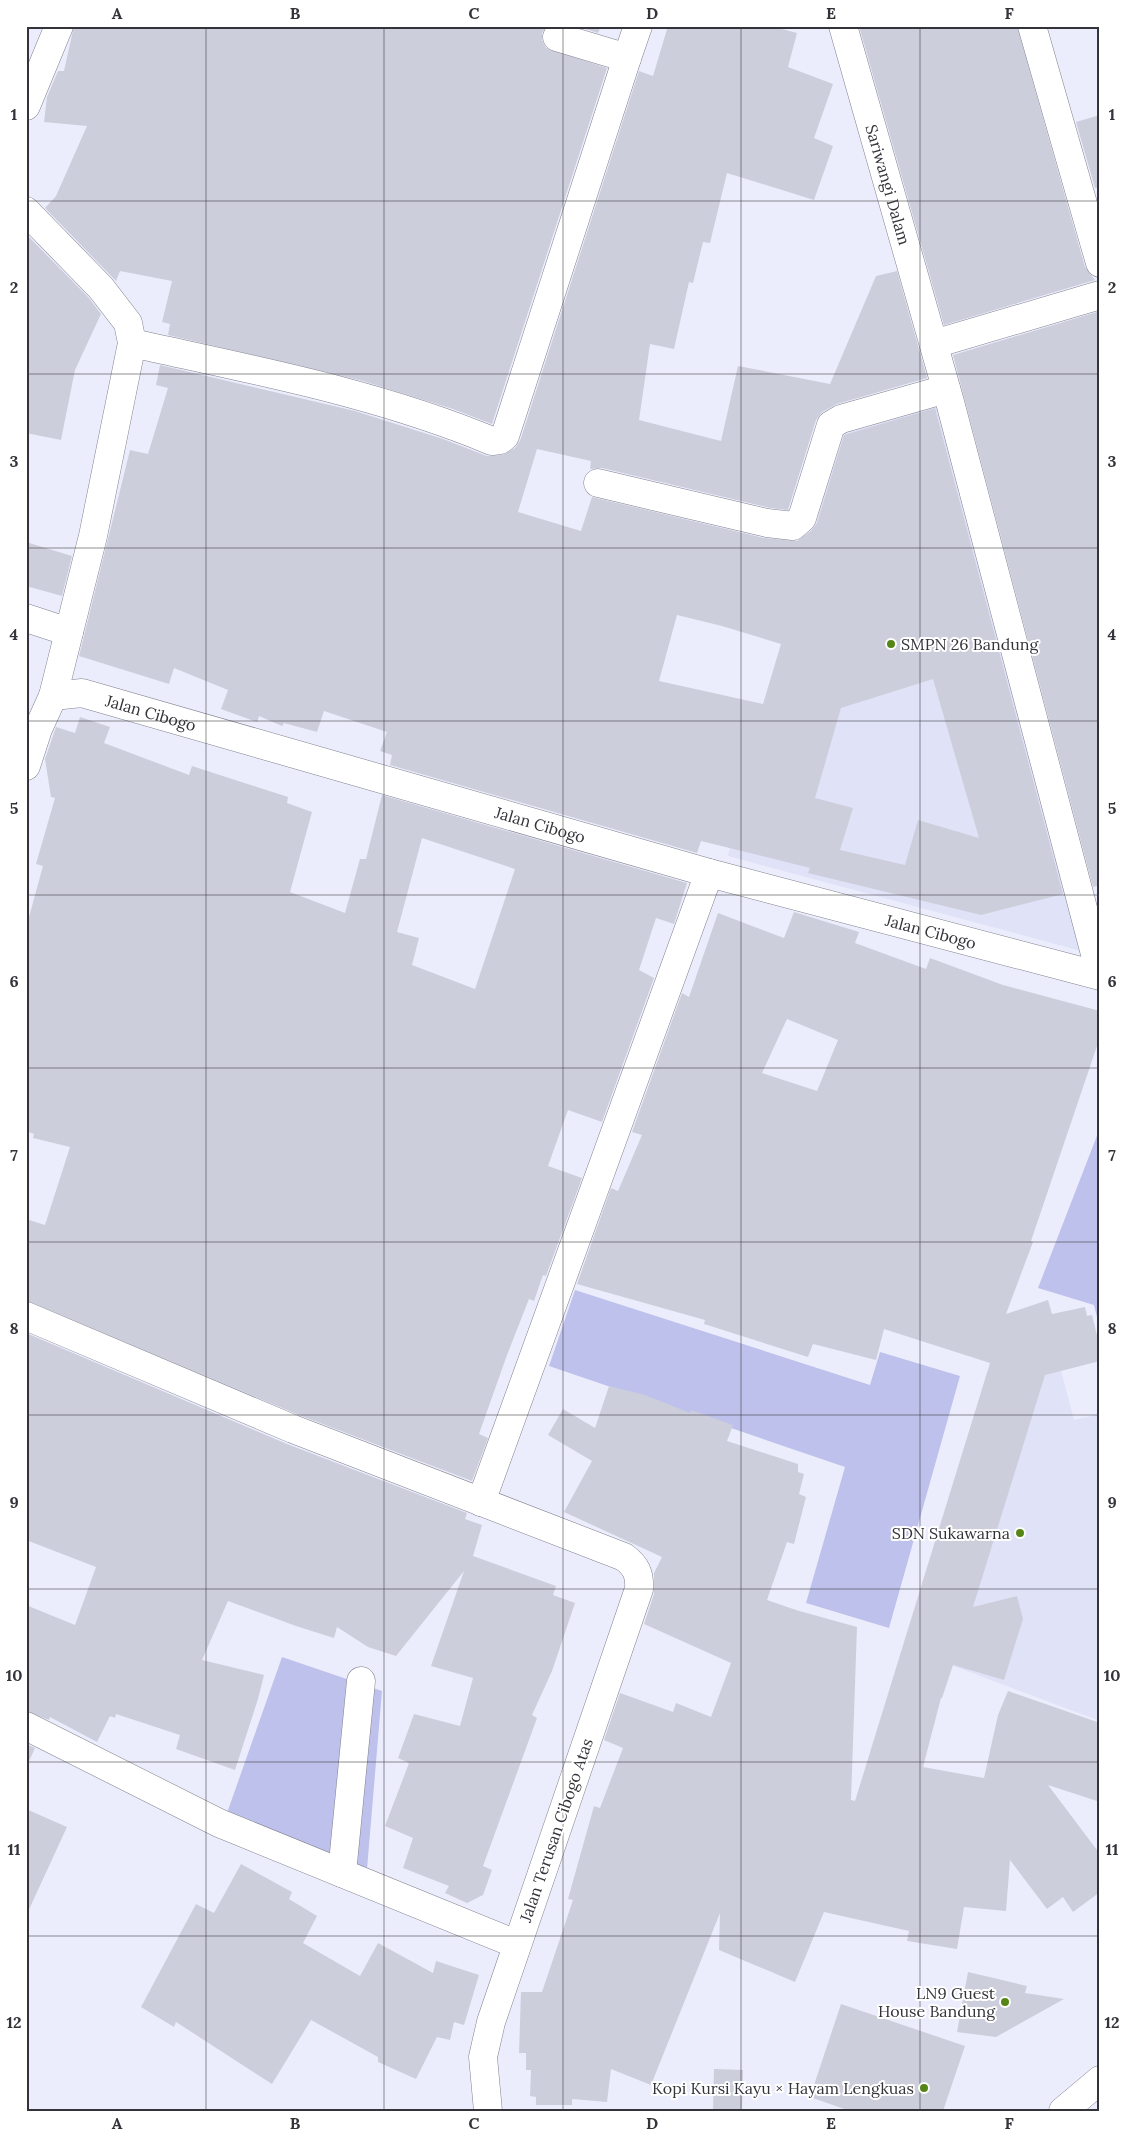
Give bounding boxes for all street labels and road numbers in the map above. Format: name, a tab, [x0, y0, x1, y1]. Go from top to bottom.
street label: Sariwangi Dalam	[862, 122, 915, 247]
street label: Jalan Cibogo	[102, 690, 198, 735]
street label: Jalan Cibogo	[492, 802, 588, 847]
street label: Jalan Cibogo	[882, 910, 978, 953]
street label: Jalan Terusan Cibogo Atas	[515, 1735, 597, 1926]

